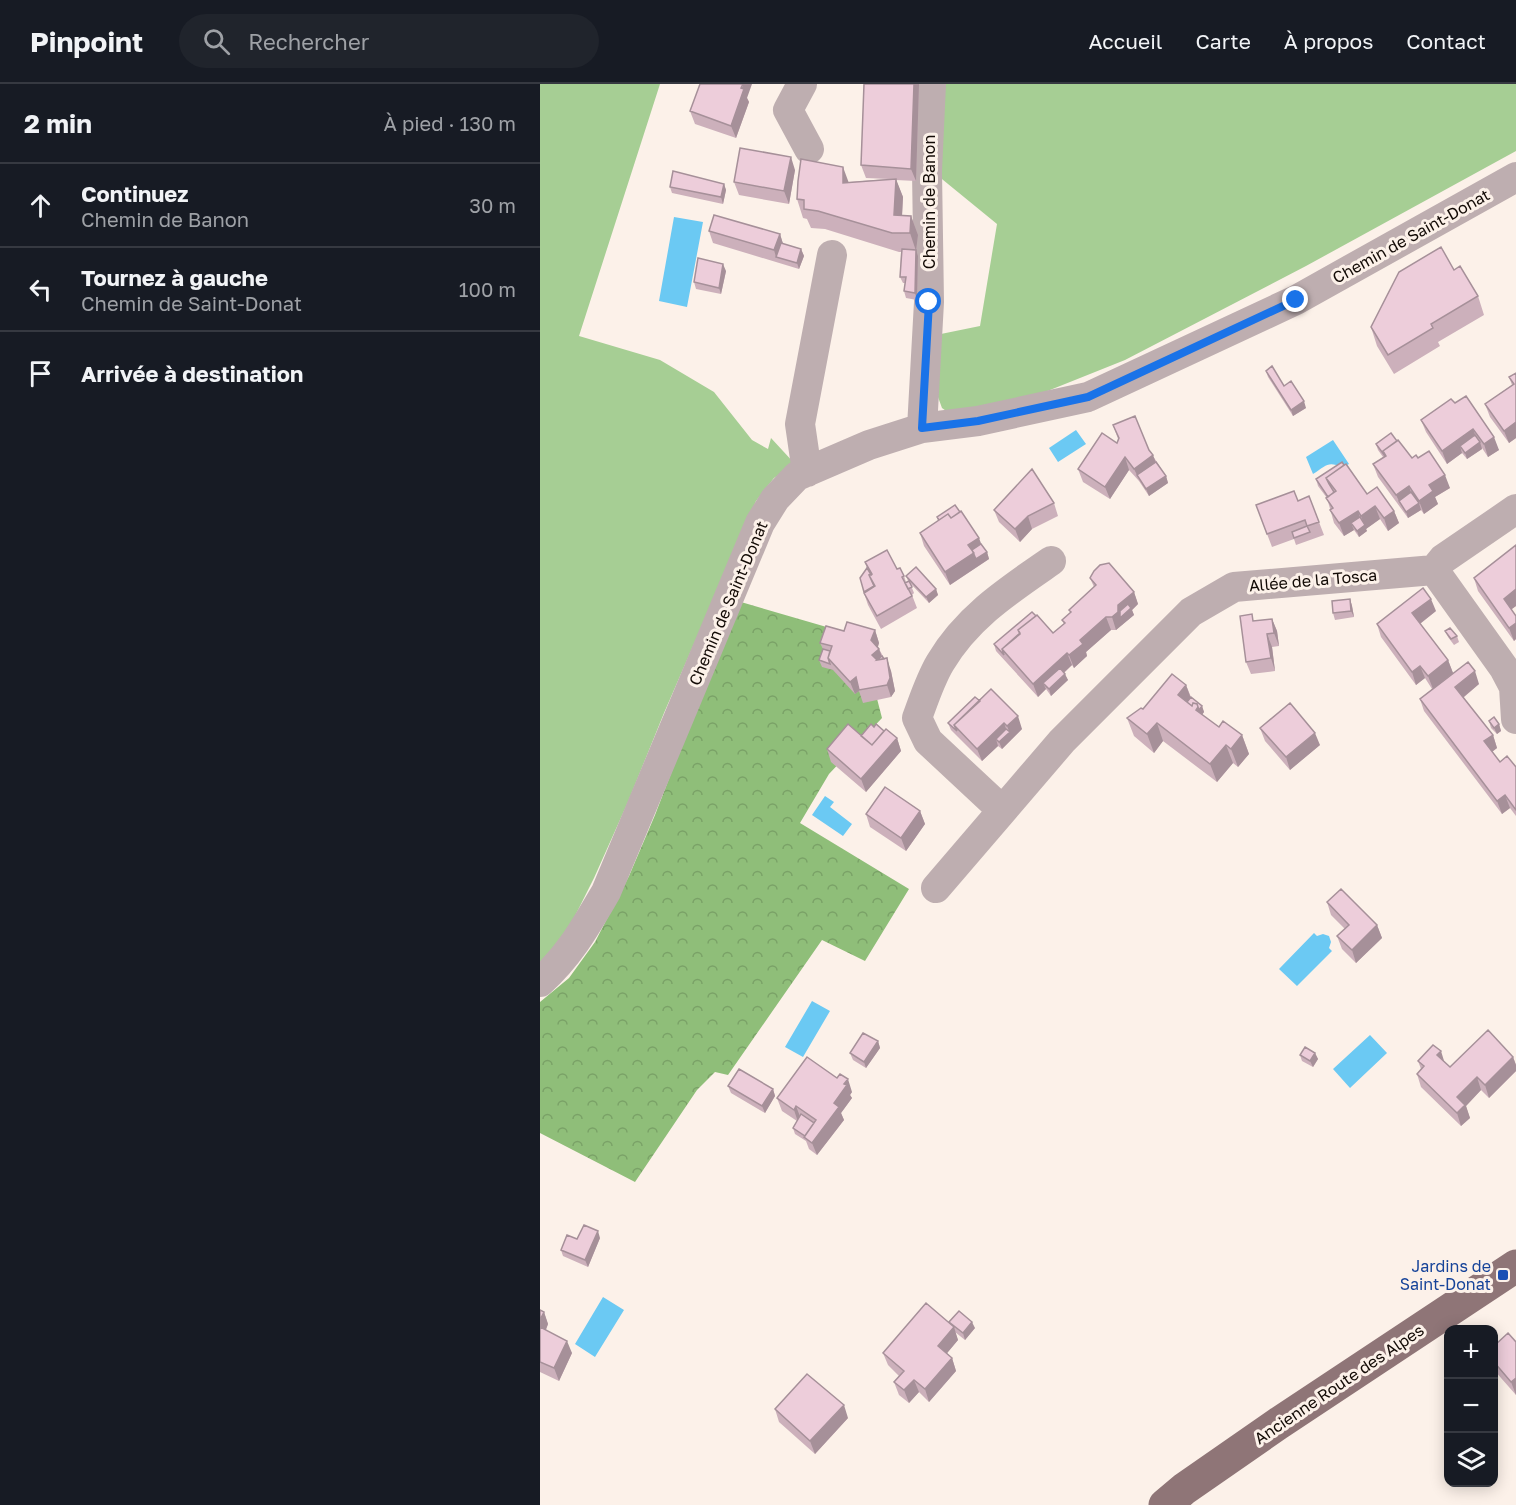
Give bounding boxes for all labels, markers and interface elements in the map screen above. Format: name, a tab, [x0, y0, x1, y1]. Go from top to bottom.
search box	[179, 14, 599, 68]
text: Pinpoint	[30, 25, 143, 58]
icon: search	[200, 25, 233, 58]
text: Rechercher	[248, 28, 369, 55]
text: Accueil	[1089, 28, 1162, 54]
text: Carte	[1195, 28, 1251, 54]
text: À propos	[1284, 28, 1373, 54]
text: Contact	[1406, 28, 1486, 54]
text: 2 min	[24, 108, 92, 139]
text: À pied · 130 m	[384, 111, 516, 135]
street label: Chemin de Banon	[919, 135, 939, 269]
text: Continuez	[81, 180, 188, 207]
street label: Chemin de Saint-Donat	[1329, 184, 1493, 288]
icon: ahead	[24, 189, 57, 222]
text: 30 m	[469, 193, 516, 217]
text: Chemin de Banon	[81, 207, 249, 231]
text: Tournez à gauche	[81, 264, 268, 291]
icon: left	[24, 273, 57, 306]
text: 100 m	[459, 277, 516, 301]
route end	[1282, 286, 1308, 312]
route start	[915, 288, 941, 314]
text: Chemin de Saint-Donat	[81, 291, 302, 315]
icon: arrive	[24, 357, 57, 390]
text: Arrivée à destination	[81, 360, 303, 387]
street label: Chemin de Saint-Donat	[684, 518, 772, 688]
street label: Allée de la Tosca	[1248, 564, 1378, 596]
place label: Jardins de Saint-Donat	[1400, 1256, 1491, 1294]
marker: Jardins de Saint-Donat	[1496, 1268, 1510, 1282]
street label: Ancienne Route des Alpes	[1250, 1320, 1428, 1448]
map controls	[1444, 1325, 1498, 1487]
button: +	[1444, 1325, 1498, 1379]
button: −	[1444, 1379, 1498, 1433]
button: layers	[1444, 1433, 1498, 1487]

